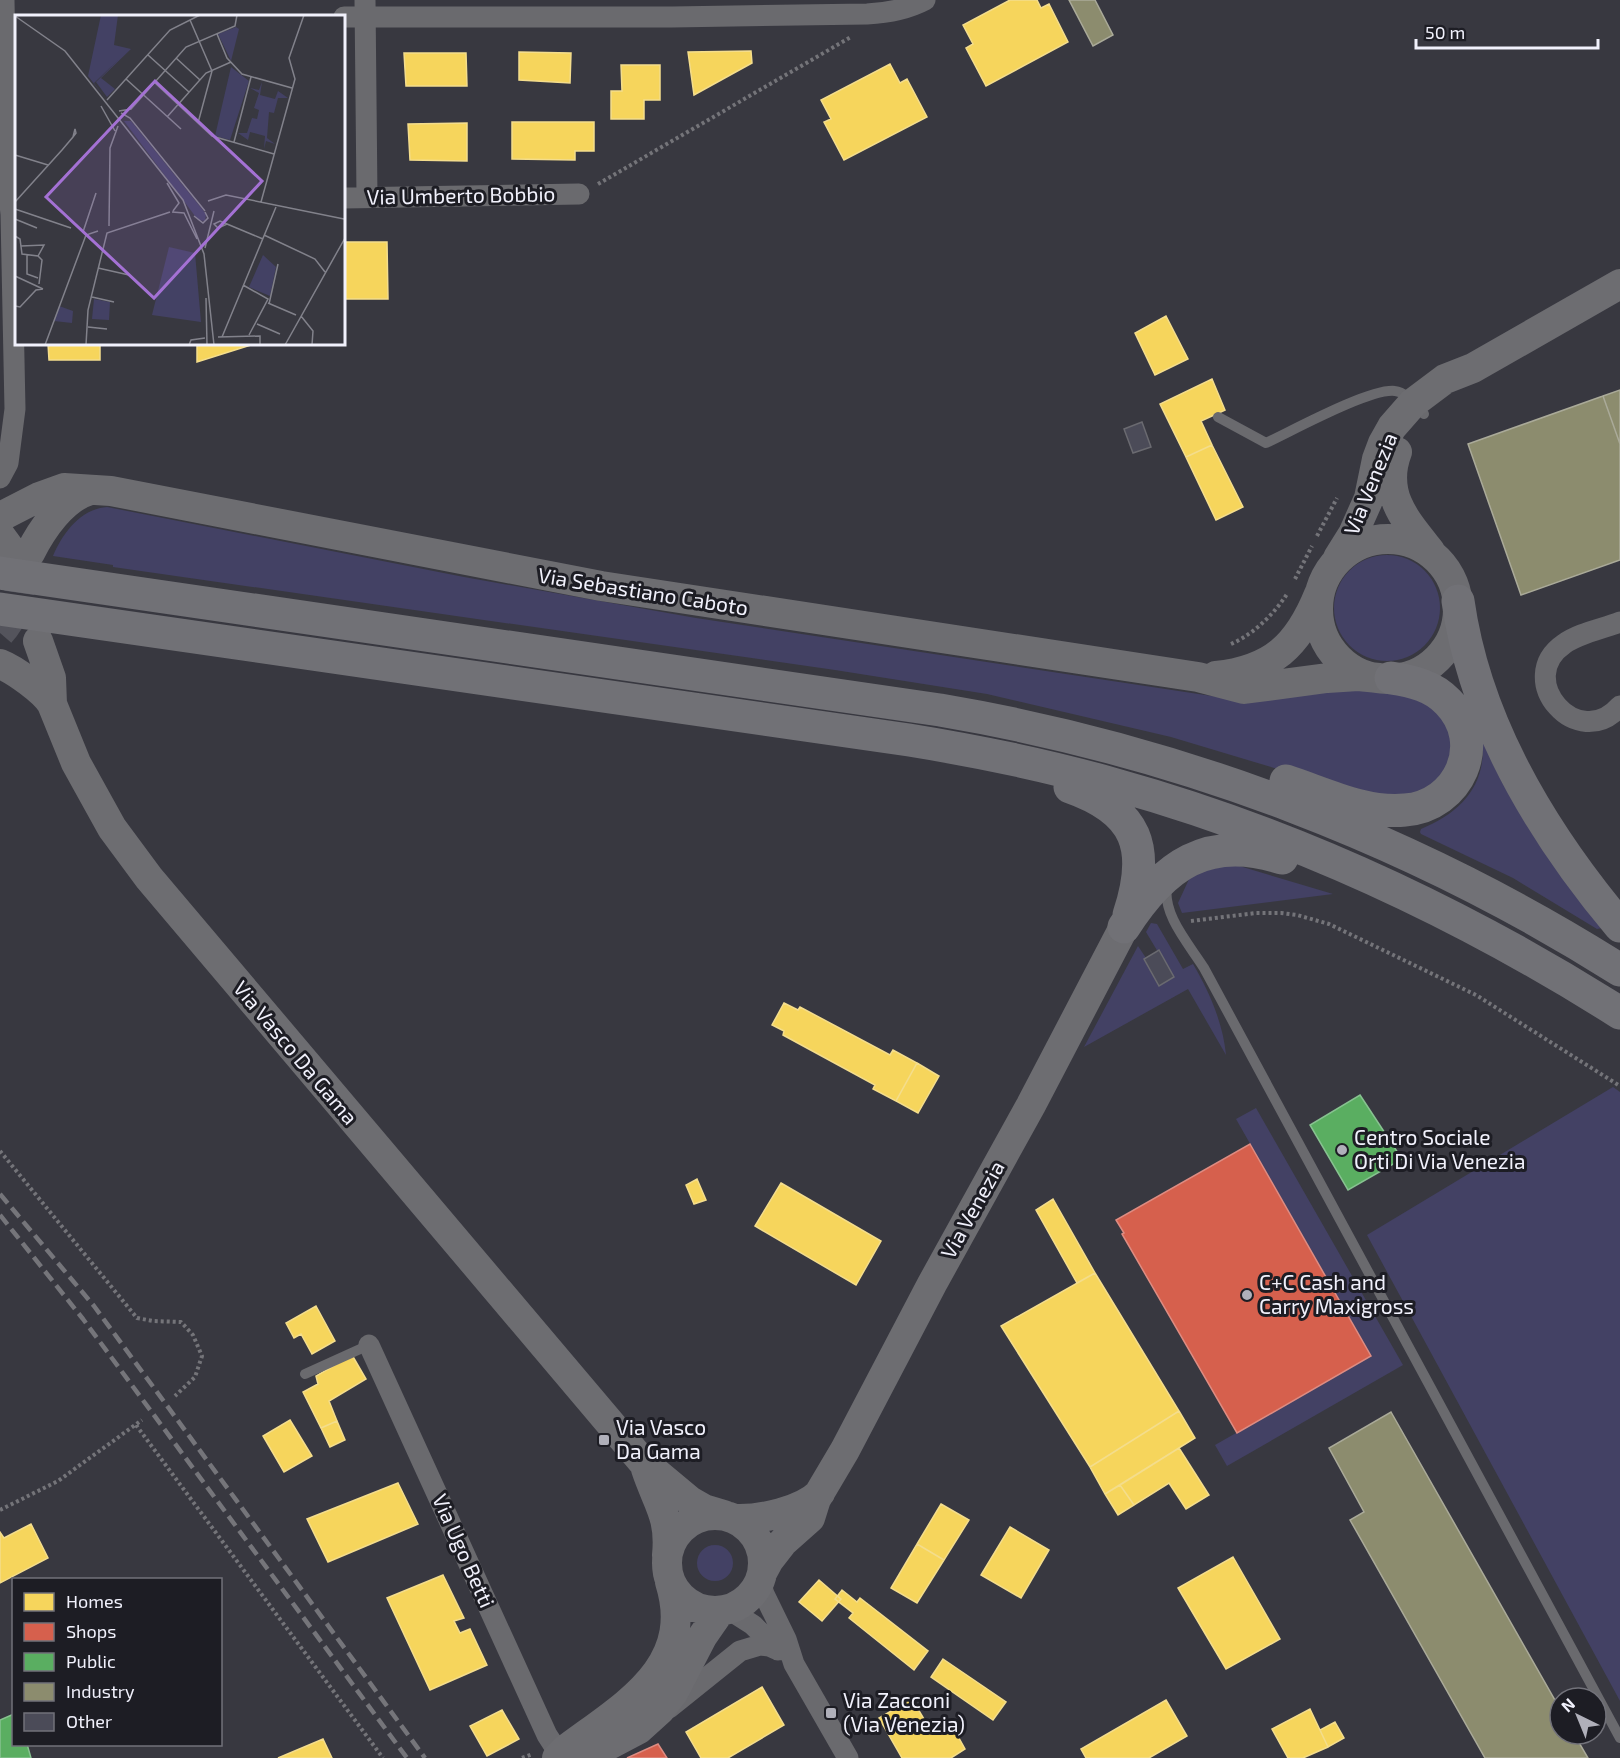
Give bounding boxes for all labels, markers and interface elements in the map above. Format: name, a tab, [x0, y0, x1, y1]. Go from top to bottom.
scale bar	[1416, 12, 1598, 50]
inset map	[15, 15, 345, 345]
text: 50 m	[1425, 21, 1465, 43]
street label: Via Umberto Bobbio	[366, 180, 556, 209]
street label: Via Venezia	[1338, 429, 1401, 538]
street label: Via Sebastiano Caboto	[536, 562, 750, 619]
street label: Via Vasco Da Gama	[229, 975, 363, 1129]
place label: Centro Sociale Orti Di Via Venezia	[1354, 1124, 1526, 1173]
marker: Centro Sociale Orti Di Via Venezia	[1335, 1143, 1349, 1157]
street label: Via Venezia	[935, 1156, 1009, 1263]
place label: C+C Cash and Carry Maxigross	[1259, 1269, 1414, 1318]
marker: C+C Cash and Carry Maxigross	[1240, 1288, 1254, 1302]
place label: Via Vasco Da Gama	[616, 1414, 706, 1463]
marker: Via Vasco Da Gama	[597, 1433, 611, 1447]
street label: Via Ugo Betti	[428, 1490, 501, 1611]
legend	[12, 1578, 222, 1746]
text: Homes	[66, 1590, 123, 1612]
text: Shops	[66, 1620, 116, 1642]
text: Public	[66, 1650, 116, 1672]
text: Industry	[66, 1680, 135, 1702]
north arrow	[1548, 1686, 1608, 1746]
place label: Via Zacconi (Via Venezia)	[843, 1687, 965, 1736]
text: N	[1557, 1694, 1578, 1716]
marker: Via Zacconi (Via Venezia)	[824, 1706, 838, 1720]
text: Other	[66, 1710, 112, 1732]

